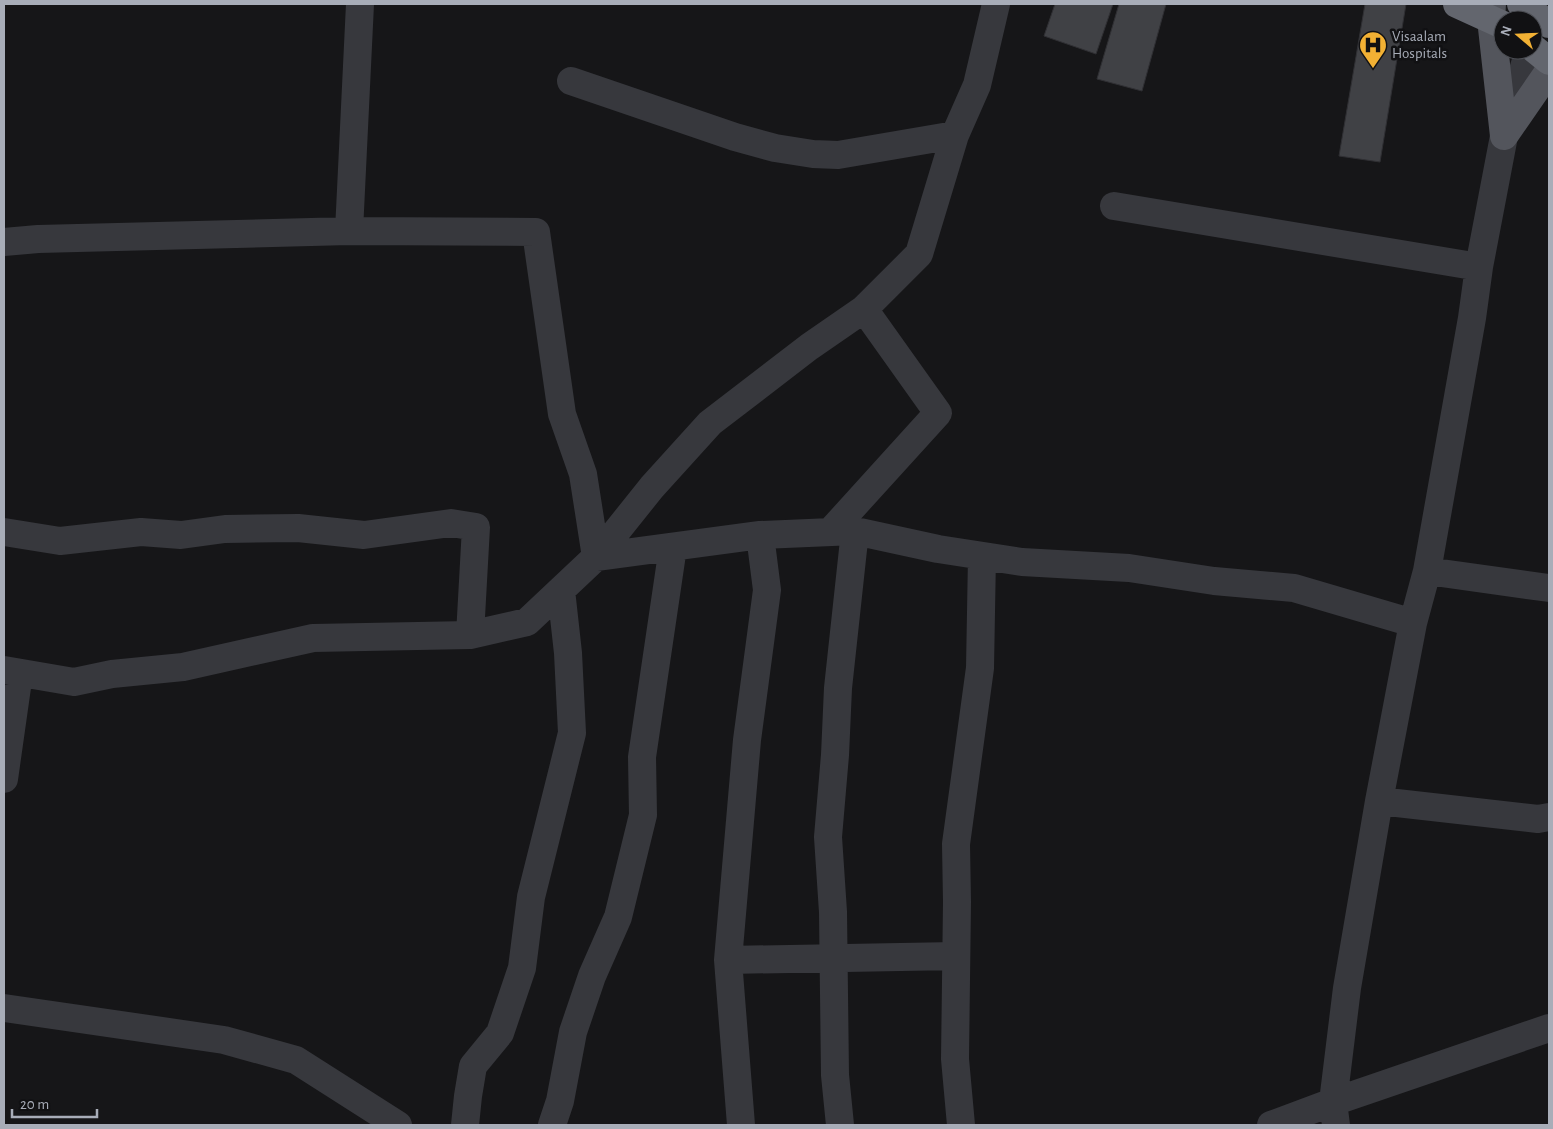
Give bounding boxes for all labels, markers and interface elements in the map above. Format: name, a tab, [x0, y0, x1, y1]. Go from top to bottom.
north arrow	[1493, 10, 1543, 60]
text: N	[1498, 24, 1515, 38]
place label: Visaalam Hospitals	[1392, 29, 1447, 61]
hospital icon: Visaalam Hospitals	[1358, 30, 1388, 69]
scale bar	[12, 1086, 98, 1118]
text: 20 m	[20, 1097, 49, 1112]

